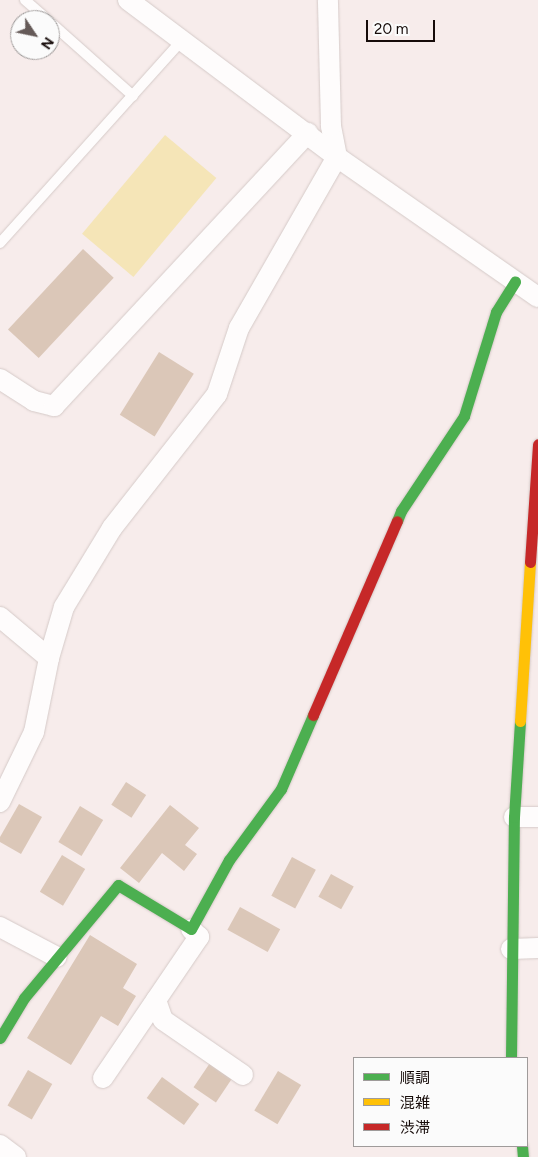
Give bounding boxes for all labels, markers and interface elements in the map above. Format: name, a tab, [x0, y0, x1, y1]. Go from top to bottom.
north arrow	[10, 10, 60, 60]
scale bar	[368, 10, 437, 42]
text: 20 m	[374, 20, 408, 38]
text: N	[37, 34, 57, 52]
legend	[353, 1057, 528, 1147]
text: 順調	[400, 1069, 430, 1087]
text: 混雑	[400, 1094, 430, 1112]
text: 渋滞	[400, 1119, 430, 1137]

